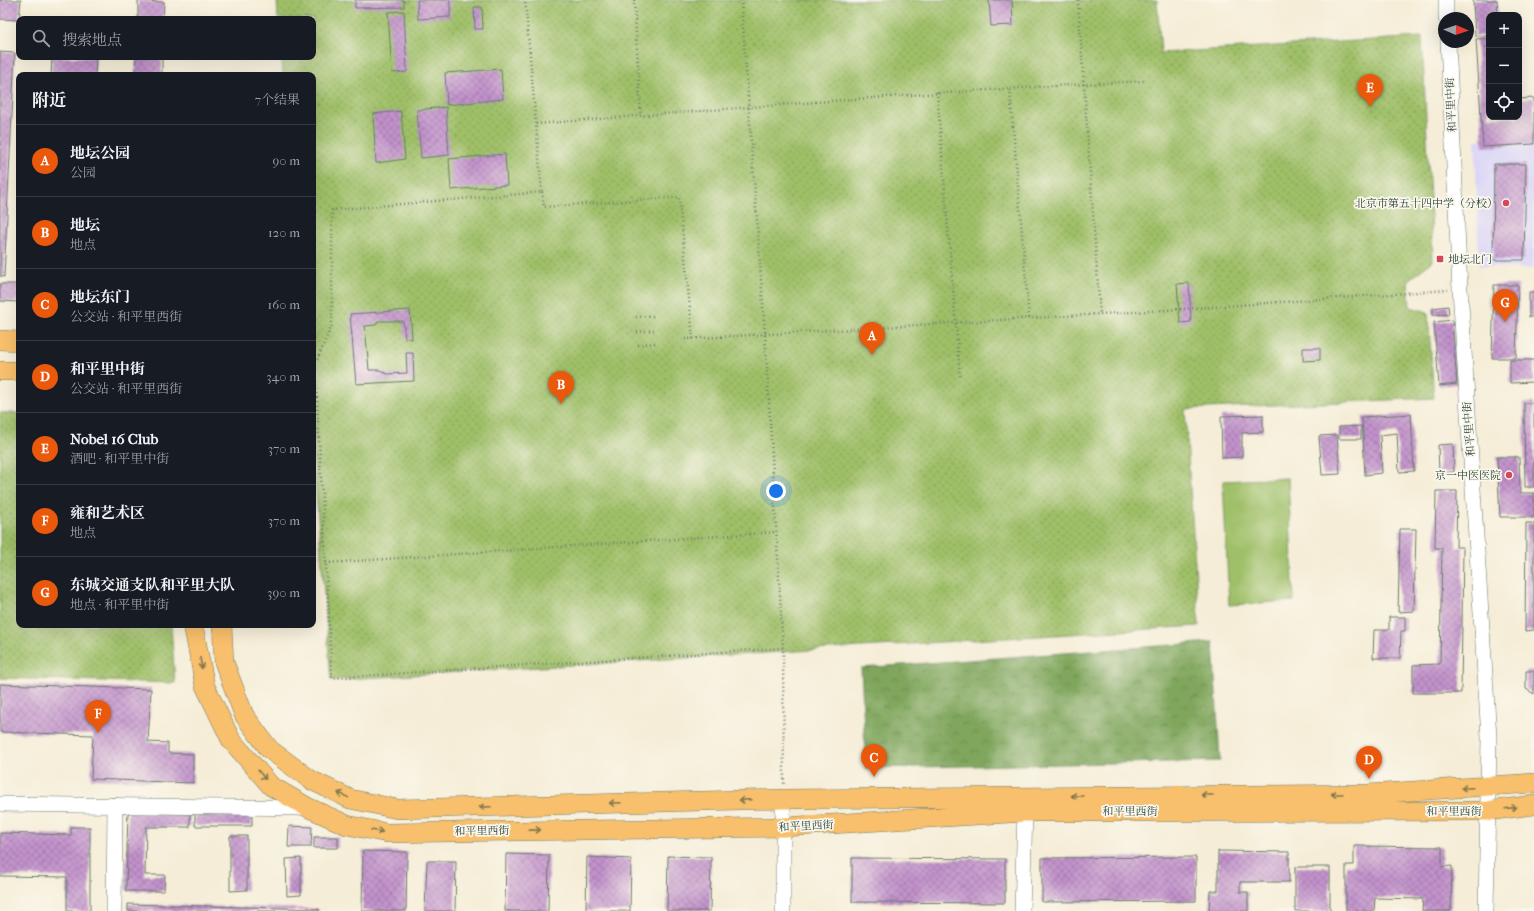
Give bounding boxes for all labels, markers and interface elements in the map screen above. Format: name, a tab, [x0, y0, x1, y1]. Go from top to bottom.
north arrow	[1438, 12, 1474, 48]
map controls	[1486, 12, 1522, 120]
button: +	[1486, 12, 1522, 48]
search box	[16, 16, 316, 60]
icon: search	[30, 27, 52, 49]
text: 搜索地点	[62, 31, 122, 49]
button: −	[1486, 48, 1522, 84]
pin: E	[1357, 74, 1383, 107]
street label: 和平里中街	[1443, 77, 1459, 133]
button: locate	[1486, 84, 1522, 120]
text: 附近	[32, 90, 66, 110]
text: 7个结果	[255, 92, 300, 107]
text: 地坛公园	[70, 144, 130, 162]
text: A	[41, 153, 49, 168]
text: 90 m	[272, 153, 300, 168]
text: 公园	[70, 165, 96, 180]
place label: 北京市第五十四中学（分校）	[1355, 197, 1498, 210]
marker: 北京市第五十四中学（分校）	[1501, 198, 1511, 208]
text: 地坛	[70, 216, 100, 234]
text: B	[41, 225, 49, 240]
text: 120 m	[268, 225, 300, 240]
text: 地点	[70, 237, 96, 252]
place label: 地坛北门	[1448, 253, 1492, 266]
marker: 地坛北门	[1435, 254, 1445, 264]
text: 地坛东门	[70, 288, 130, 306]
pin: G	[1492, 289, 1518, 322]
text: C	[41, 297, 49, 312]
text: 160 m	[268, 297, 300, 312]
text: 公交站 · 和平里西街	[70, 309, 182, 324]
pin: A	[859, 322, 885, 355]
text: 和平里中街	[70, 360, 145, 378]
text: D	[40, 369, 50, 384]
text: 340 m	[266, 369, 300, 384]
pin: B	[548, 371, 574, 404]
text: 公交站 · 和平里西街	[70, 381, 182, 396]
street label: 和平里中街	[1461, 401, 1477, 457]
text: Nobel 16 Club	[70, 430, 158, 448]
text: E	[41, 441, 49, 456]
text: 370 m	[268, 441, 300, 456]
text: 酒吧 · 和平里中街	[70, 451, 169, 466]
place label: 京一中医医院	[1435, 469, 1501, 482]
marker: 京一中医医院	[1504, 470, 1514, 480]
your location	[766, 481, 786, 501]
text: 雍和艺术区	[70, 504, 145, 522]
text: F	[42, 513, 48, 528]
text: 370 m	[268, 513, 300, 528]
text: 地点	[70, 525, 96, 540]
text: 东城交通支队和平里大队	[70, 576, 235, 594]
text: G	[40, 585, 50, 600]
text: 390 m	[267, 585, 300, 600]
text: 地点 · 和平里中街	[70, 597, 169, 612]
one-way arrow	[197, 656, 205, 669]
pin: F	[85, 700, 111, 733]
pin: C	[861, 744, 887, 777]
pin: D	[1356, 746, 1382, 779]
one-way arrow	[257, 770, 266, 781]
one-way arrow	[1461, 785, 1474, 792]
one-way arrow	[1331, 790, 1344, 798]
one-way arrow	[337, 791, 349, 799]
one-way arrow	[1201, 791, 1214, 799]
one-way arrow	[1071, 792, 1084, 800]
one-way arrow	[739, 796, 752, 804]
one-way arrow	[609, 800, 622, 807]
one-way arrow	[479, 803, 492, 811]
one-way arrow	[1504, 804, 1517, 812]
street label: 和平里西街	[1103, 805, 1158, 818]
street label: 和平里西街	[1427, 805, 1482, 818]
street label: 和平里西街	[778, 818, 834, 834]
street label: 和平里西街	[454, 824, 510, 838]
one-way arrow	[528, 826, 541, 834]
one-way arrow	[370, 827, 383, 835]

